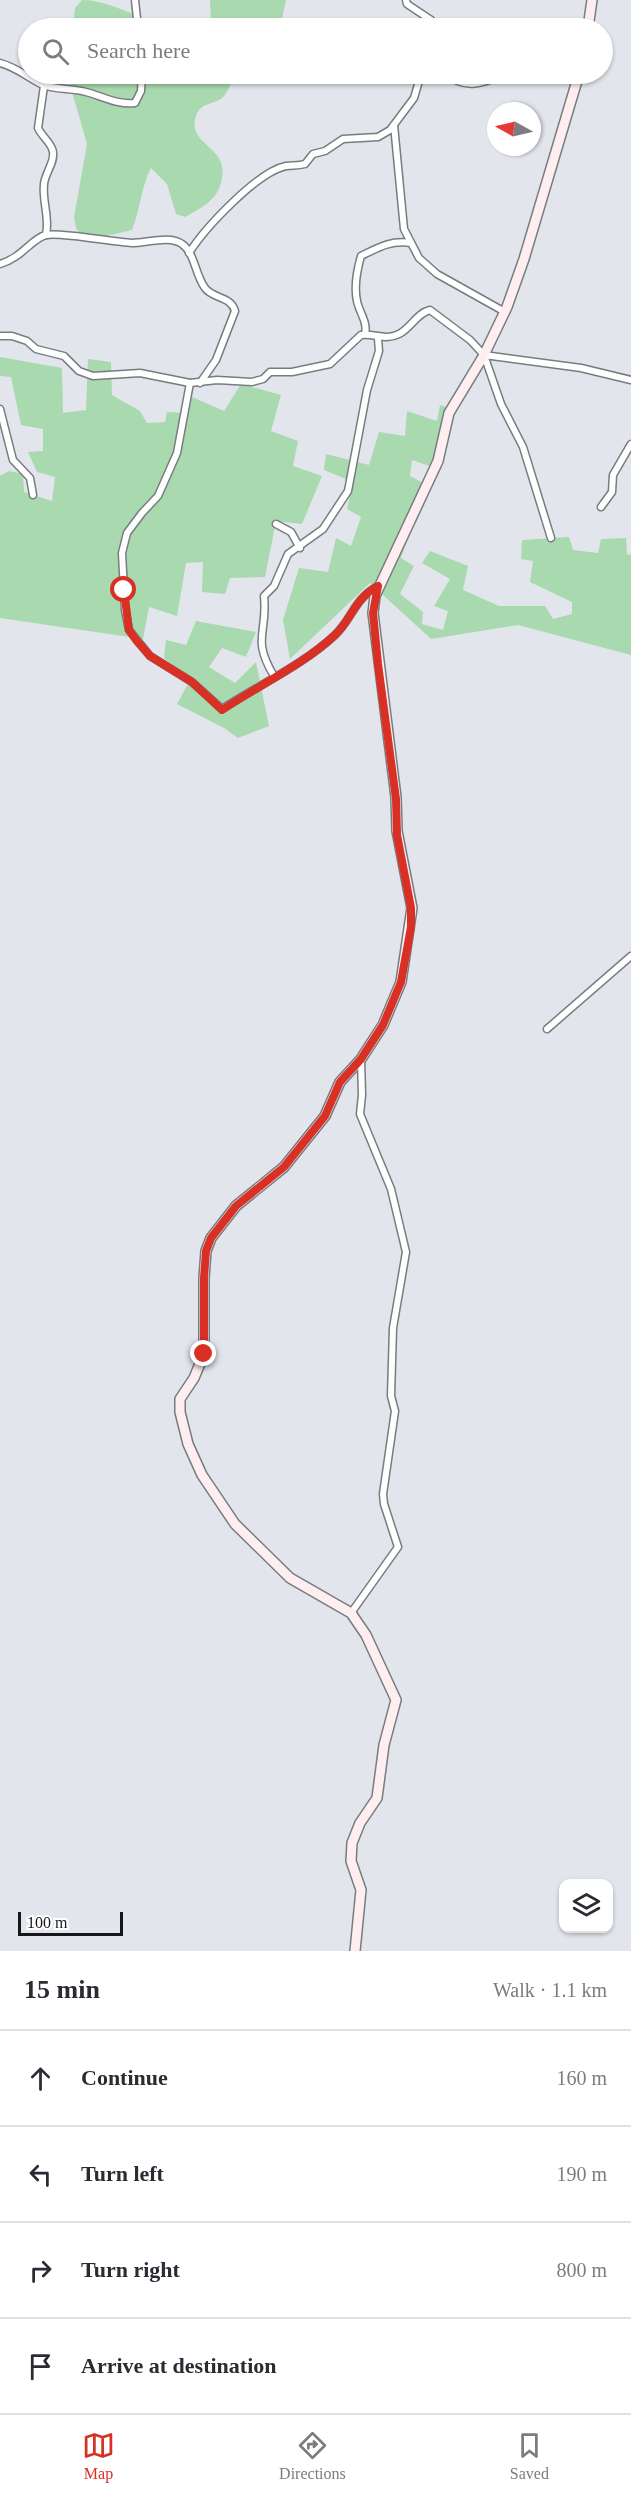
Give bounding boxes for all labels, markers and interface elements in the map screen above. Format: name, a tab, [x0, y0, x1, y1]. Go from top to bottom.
search box	[18, 18, 613, 84]
icon: search	[39, 35, 72, 68]
text: Search here	[87, 38, 190, 63]
north arrow	[487, 102, 541, 156]
route start	[110, 576, 136, 602]
route end	[190, 1340, 216, 1366]
map controls	[559, 1879, 613, 1933]
button: layers	[559, 1879, 613, 1933]
scale bar	[18, 1909, 123, 1936]
text: 100 m	[27, 1914, 67, 1931]
text: 15 min	[24, 1975, 100, 2004]
text: Walk · 1.1 km	[493, 1979, 607, 2001]
icon: ahead	[24, 2062, 57, 2095]
text: Continue	[81, 2065, 168, 2090]
text: 160 m	[556, 2067, 607, 2089]
icon: left	[24, 2158, 57, 2191]
text: Turn left	[81, 2161, 164, 2186]
text: 190 m	[556, 2163, 607, 2185]
icon: right	[24, 2254, 57, 2287]
text: Turn right	[81, 2257, 180, 2282]
text: 800 m	[556, 2259, 607, 2281]
icon: arrive	[24, 2350, 57, 2383]
text: Arrive at destination	[81, 2353, 277, 2378]
tab: Map	[82, 2429, 115, 2483]
tab: Directions	[279, 2429, 346, 2483]
tab: Saved	[510, 2429, 549, 2483]

